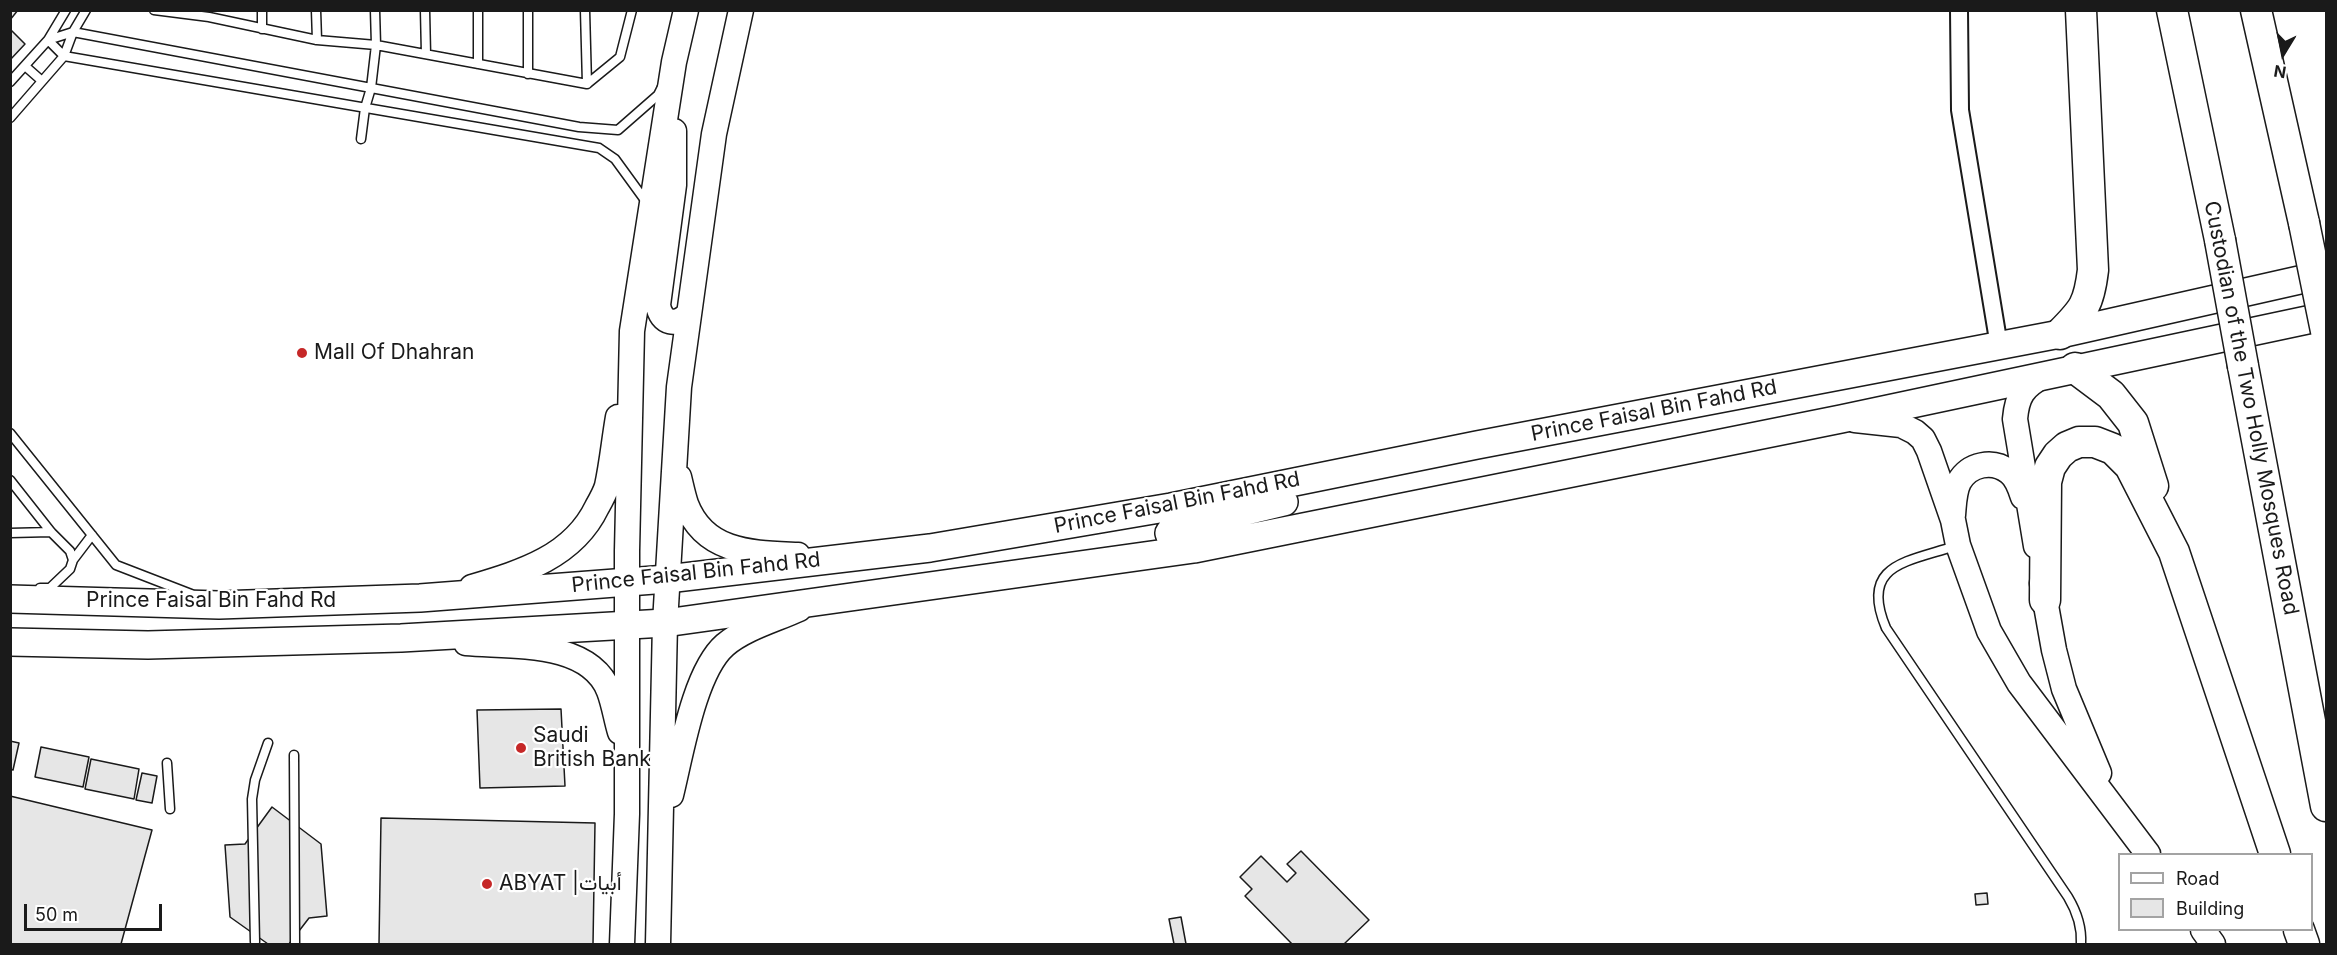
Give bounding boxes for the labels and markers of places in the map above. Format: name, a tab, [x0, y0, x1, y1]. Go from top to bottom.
place label: Mall Of Dhahran	[314, 340, 474, 366]
marker: Mall Of Dhahran	[295, 346, 309, 360]
place label: Saudi British Bank	[533, 723, 651, 773]
marker: Saudi British Bank	[514, 741, 528, 755]
place label: ABYAT |أبيات	[499, 871, 622, 897]
marker: ABYAT |أبيات	[480, 877, 494, 891]

